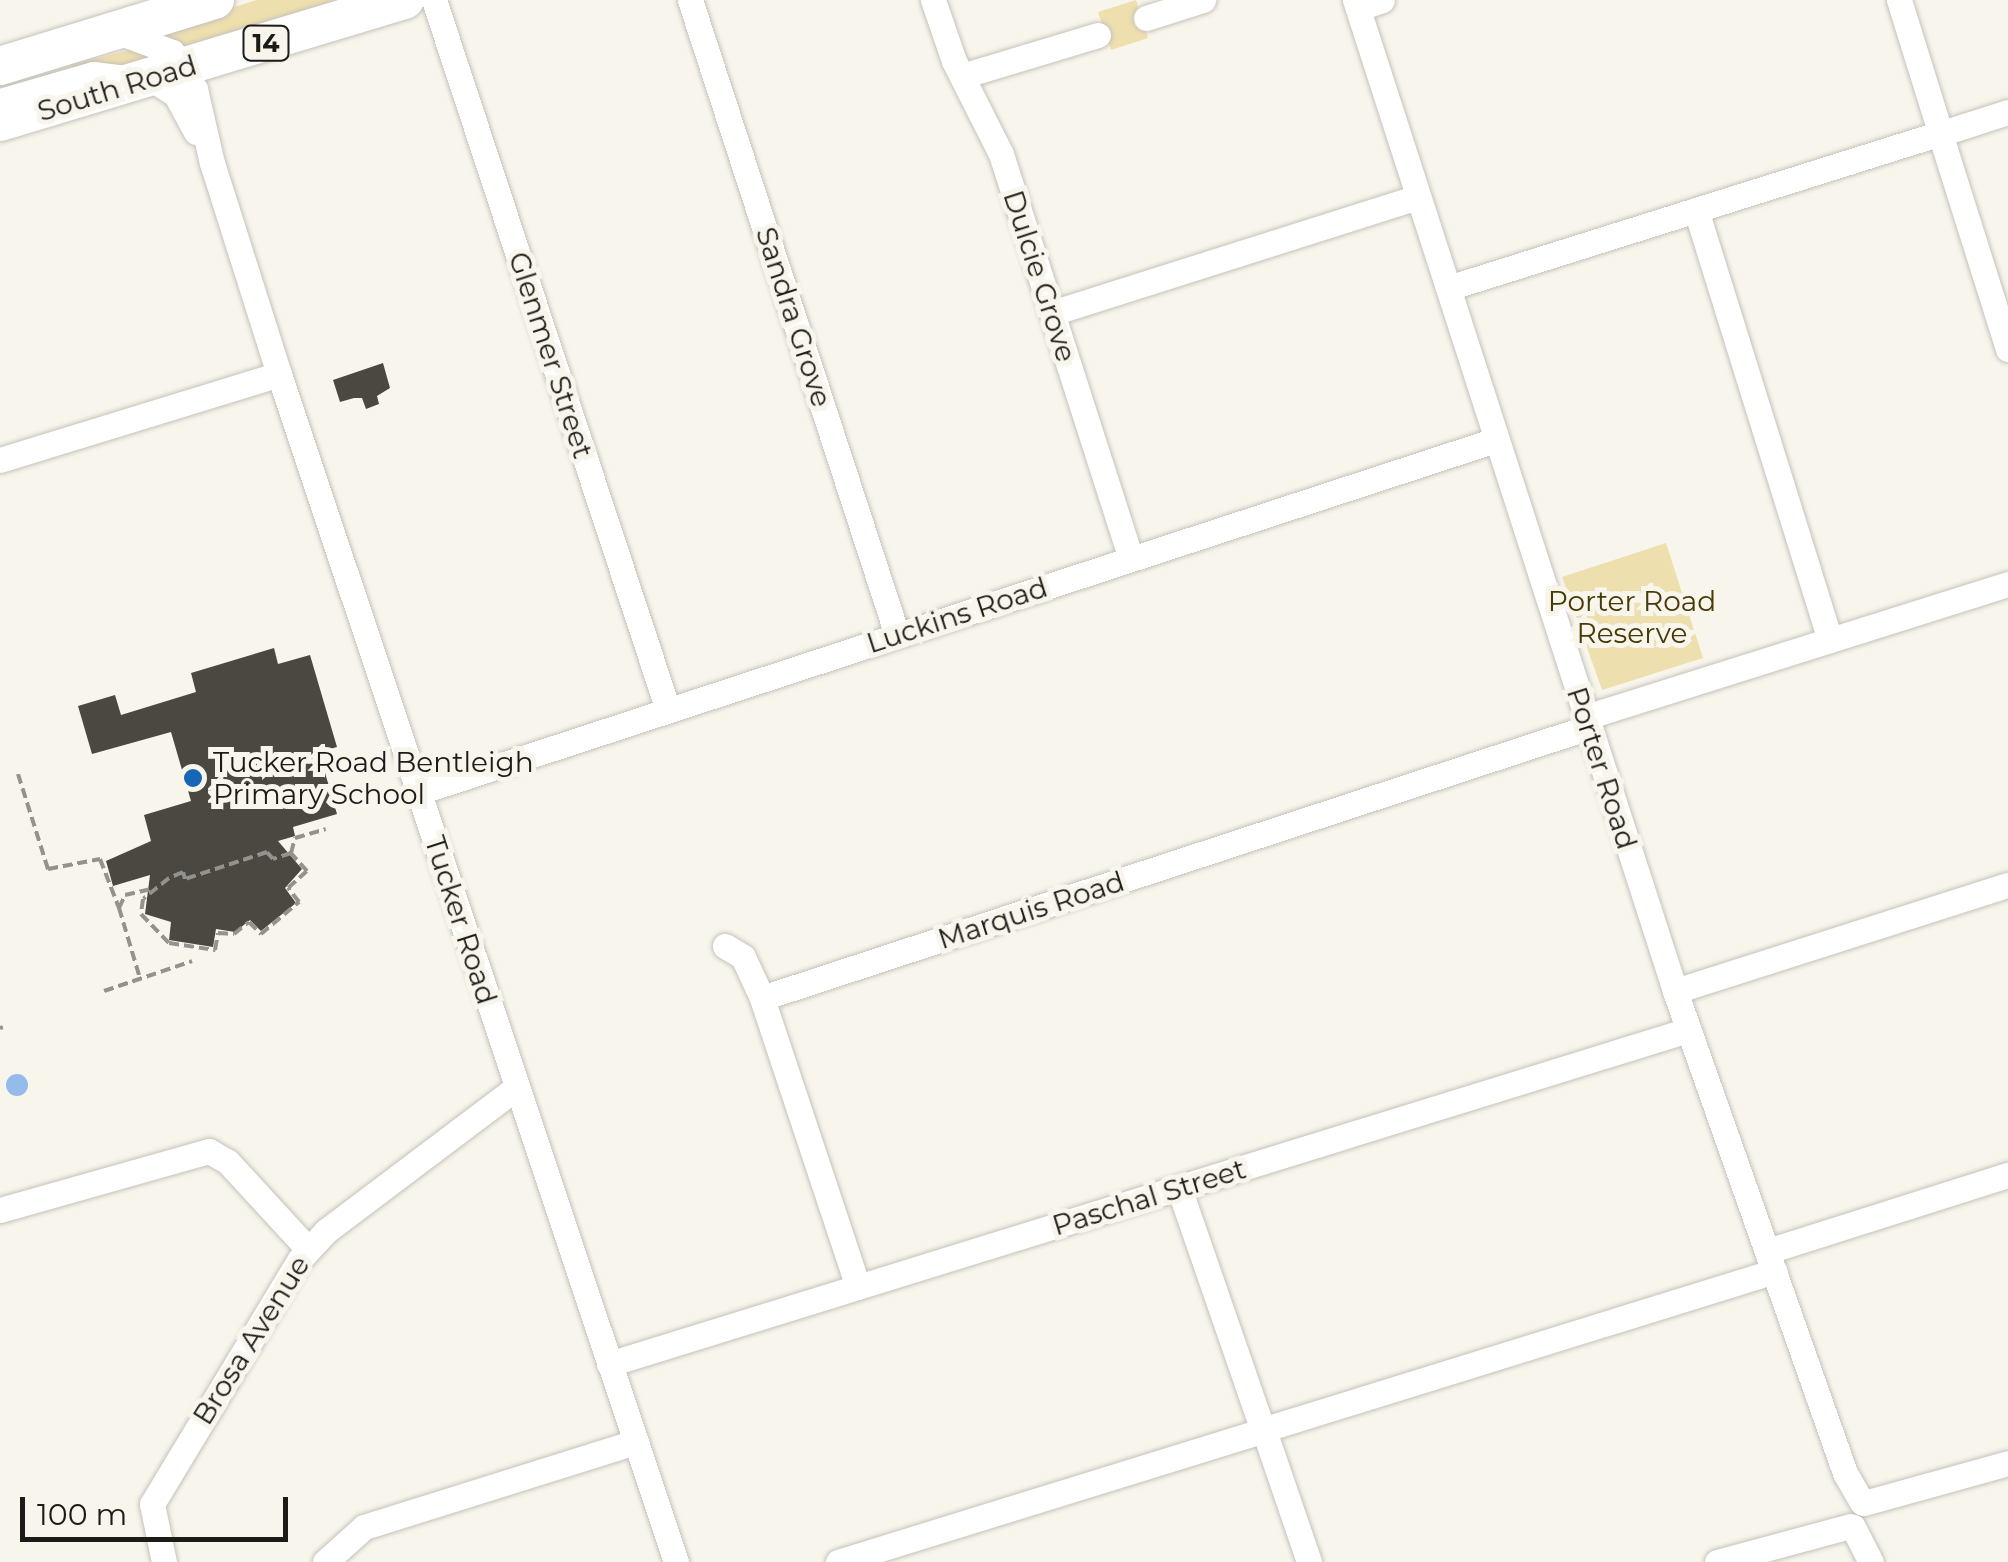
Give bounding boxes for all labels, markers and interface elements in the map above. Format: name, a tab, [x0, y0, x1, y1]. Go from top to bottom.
road number: 14	[241, 23, 291, 63]
street label: South Road	[33, 48, 201, 128]
street label: Dulcie Grove	[997, 186, 1083, 366]
street label: Sandra Grove	[749, 223, 839, 411]
street label: Glenmer Street	[502, 248, 600, 462]
street label: Luckins Road	[862, 570, 1052, 660]
park label: Porter Road Reserve	[1548, 584, 1716, 650]
street label: Porter Road	[1560, 683, 1644, 853]
place label: Tucker Road Bentleigh Primary School	[213, 745, 534, 811]
marker: Tucker Road Bentleigh Primary School	[182, 767, 204, 789]
street label: Tucker Road	[418, 832, 504, 1008]
street label: Marquis Road	[934, 864, 1128, 956]
street label: Paschal Street	[1048, 1152, 1250, 1242]
street label: Brosa Avenue	[186, 1249, 316, 1431]
scale bar	[25, 1477, 292, 1539]
text: 100 m	[37, 1496, 127, 1533]

